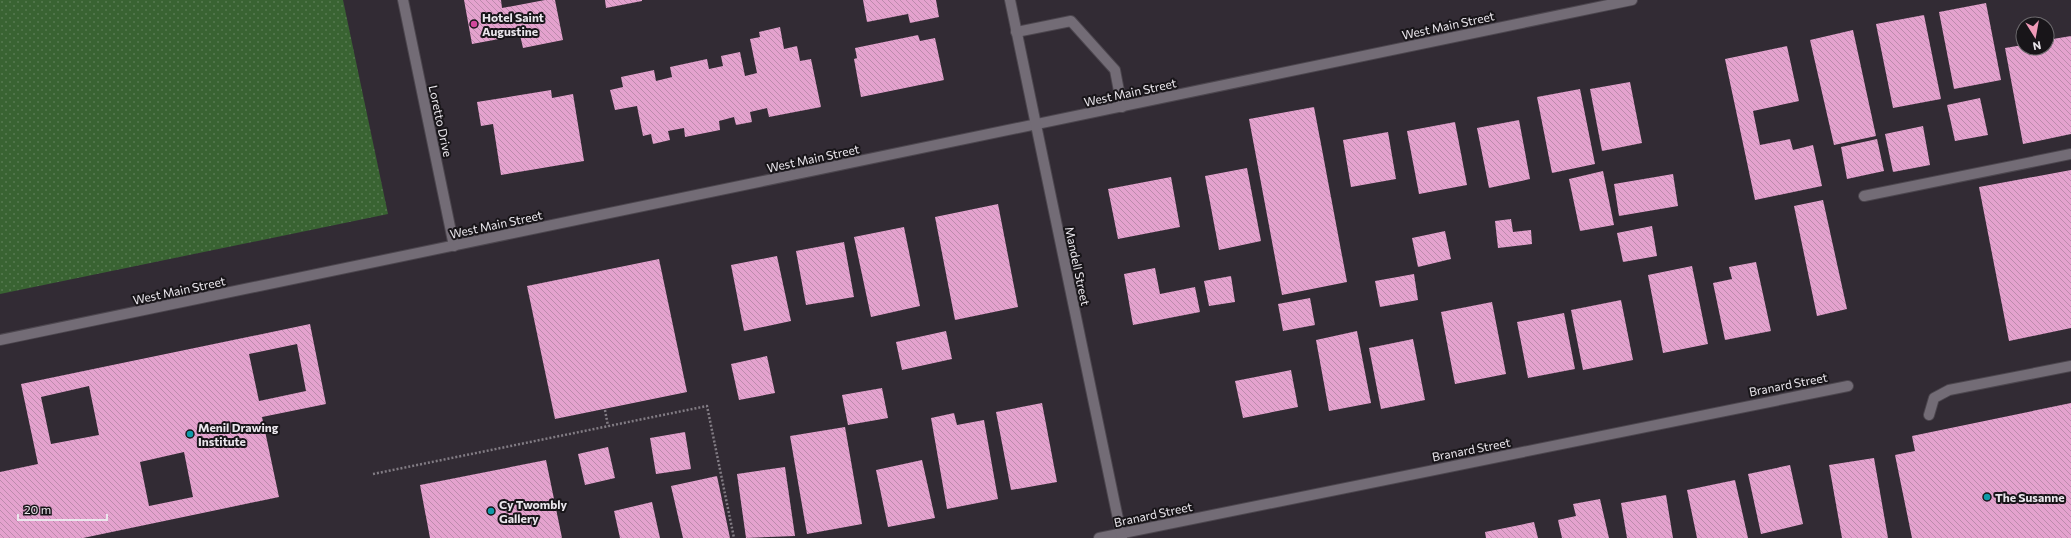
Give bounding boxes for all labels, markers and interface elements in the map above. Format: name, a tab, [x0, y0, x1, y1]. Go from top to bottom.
street label: West Main Street	[1400, 8, 1496, 42]
place label: Hotel Saint Augustine	[482, 10, 544, 38]
north arrow	[2015, 16, 2055, 56]
marker: Hotel Saint Augustine	[469, 19, 479, 29]
text: N	[2032, 39, 2042, 53]
street label: West Main Street	[1082, 75, 1178, 109]
street label: Loretto Drive	[427, 84, 455, 158]
street label: West Main Street	[765, 141, 861, 175]
street label: West Main Street	[448, 207, 544, 241]
street label: Mandell Street	[1063, 225, 1093, 307]
street label: West Main Street	[131, 273, 227, 307]
street label: Branard Street	[1748, 370, 1828, 398]
place label: Menil Drawing Institute	[198, 420, 279, 448]
marker: Menil Drawing Institute	[185, 429, 195, 439]
street label: Branard Street	[1431, 435, 1511, 463]
place label: The Susanne	[1995, 490, 2064, 504]
marker: The Susanne	[1982, 492, 1992, 502]
scale bar	[18, 496, 107, 522]
place label: Cy Twombly Gallery	[499, 497, 568, 525]
street label: Branard Street	[1113, 499, 1193, 529]
text: 20 m	[24, 502, 51, 516]
marker: Cy Twombly Gallery	[486, 506, 496, 516]

